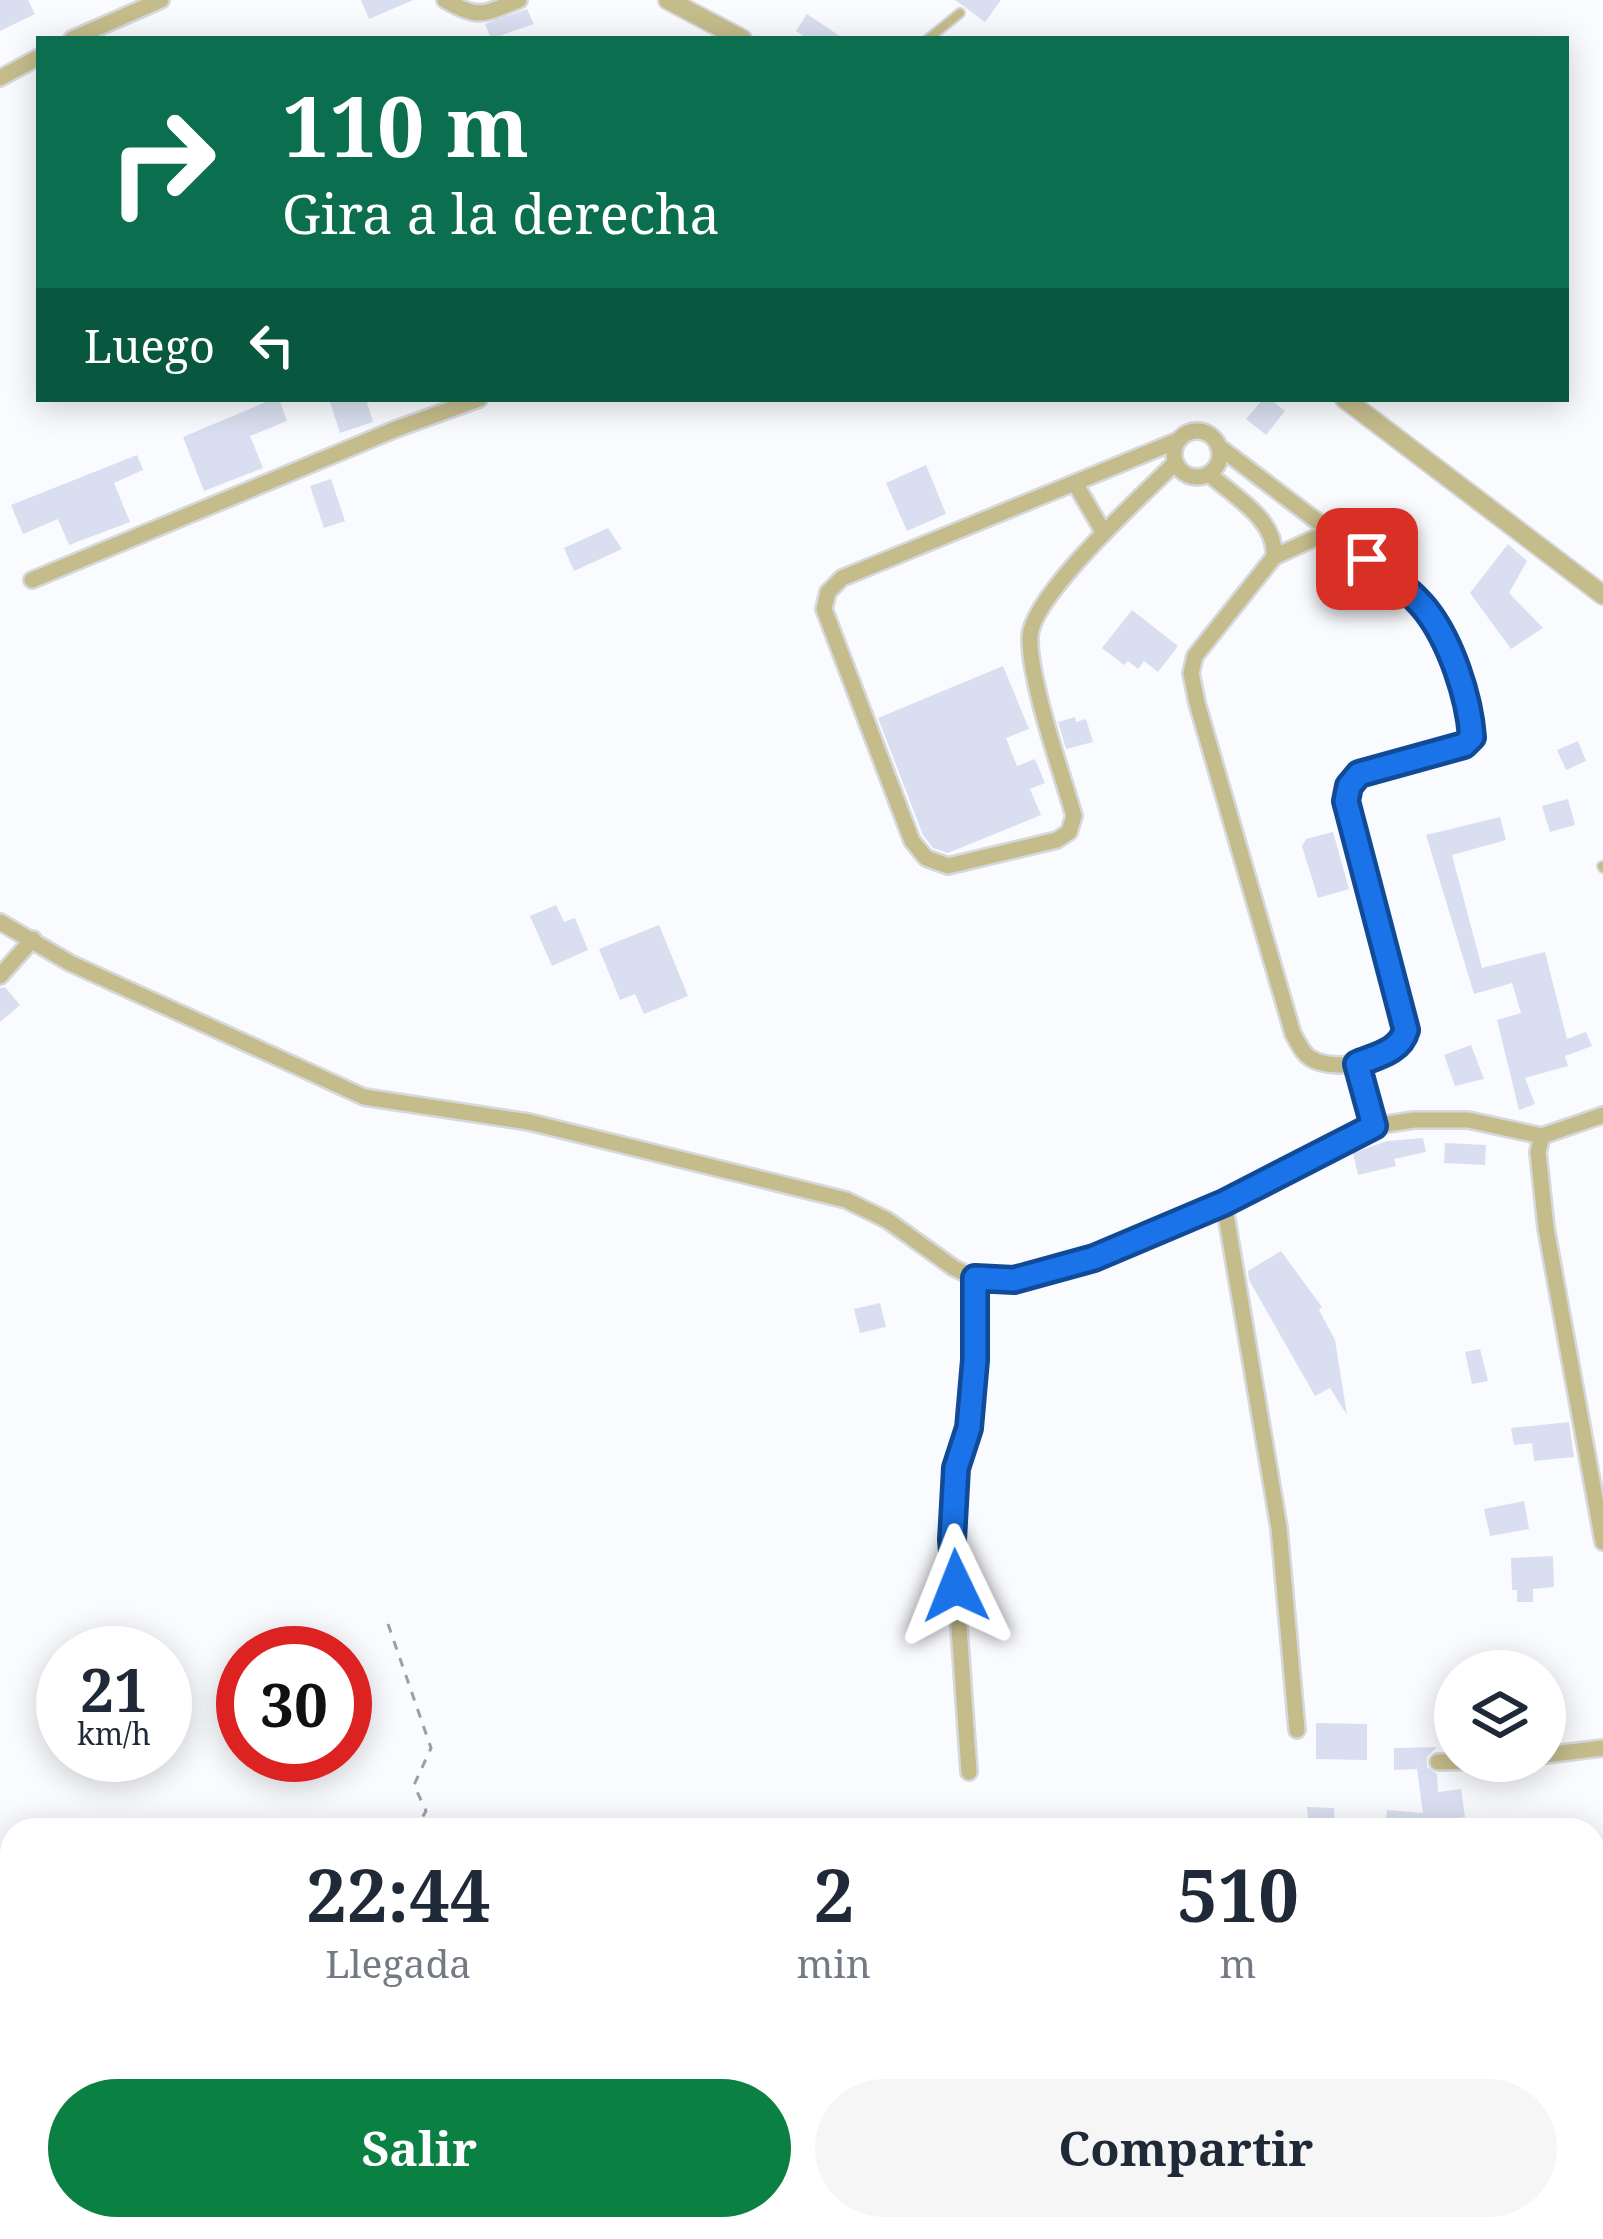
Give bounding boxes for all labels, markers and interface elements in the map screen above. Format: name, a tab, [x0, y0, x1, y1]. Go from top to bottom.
text: 110 m	[282, 67, 529, 182]
icon: right	[84, 84, 240, 240]
text: Gira a la derecha	[282, 176, 720, 250]
icon: left	[239, 312, 305, 378]
text: Luego	[84, 315, 215, 376]
pin	[1316, 508, 1418, 610]
icon: arrive	[1334, 526, 1400, 592]
position arrow	[893, 1523, 1019, 1649]
speed limit sign: 30	[216, 1626, 372, 1782]
text: 21	[80, 1648, 148, 1730]
map controls	[1434, 1650, 1566, 1782]
button: layers	[1434, 1650, 1566, 1782]
text: km/h	[77, 1713, 151, 1754]
text: 22:44	[306, 1845, 491, 1943]
text: 2	[813, 1845, 854, 1943]
text: 510	[1177, 1845, 1299, 1943]
text: Llegada	[325, 1936, 471, 1989]
text: min	[797, 1936, 871, 1989]
text: m	[1220, 1936, 1256, 1989]
button: Salir	[48, 2079, 791, 2217]
button: Compartir	[815, 2079, 1557, 2217]

